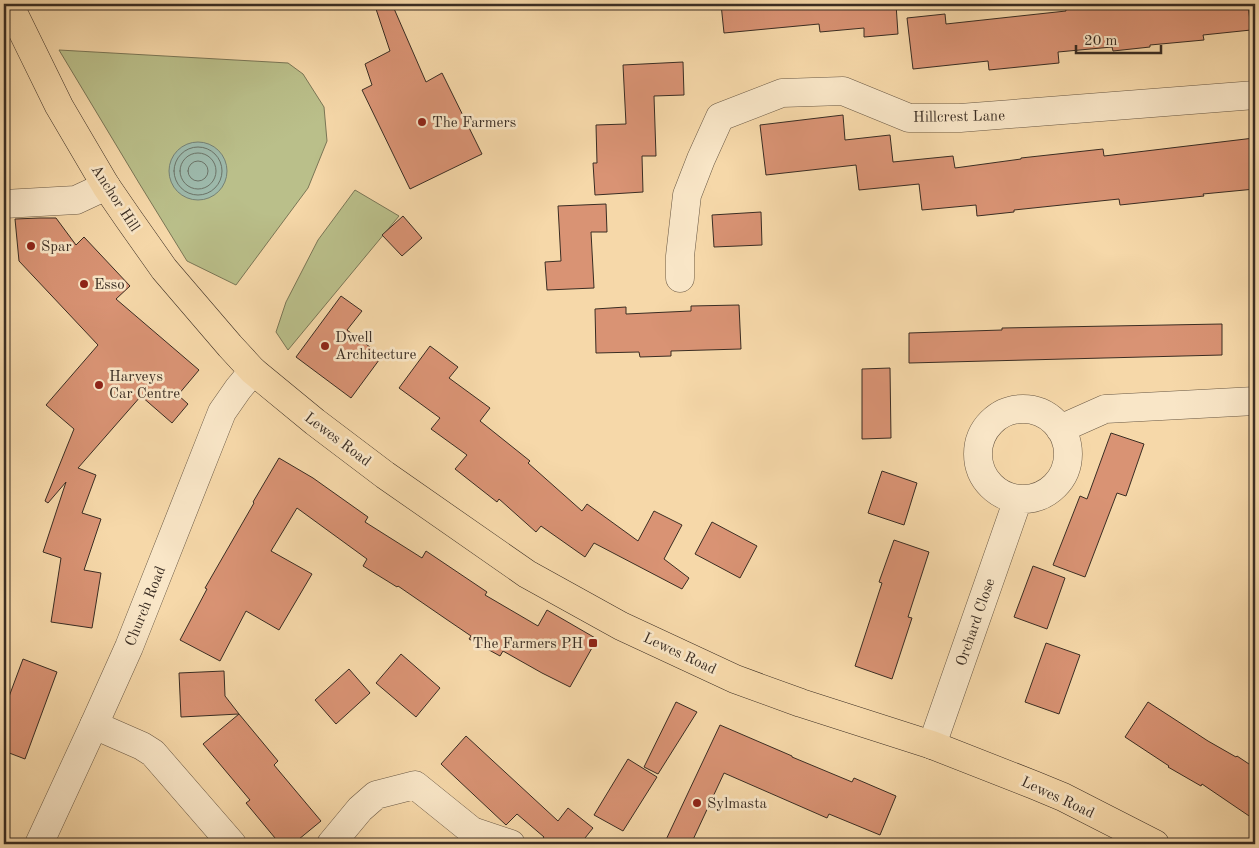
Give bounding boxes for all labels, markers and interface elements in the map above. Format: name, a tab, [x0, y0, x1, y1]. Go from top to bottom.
scale bar	[1076, 22, 1162, 54]
text: 20 m	[1084, 34, 1118, 49]
street label: Hillcrest Lane	[913, 109, 1005, 126]
marker: The Farmers	[416, 116, 428, 128]
place label: The Farmers	[432, 116, 516, 131]
street label: Anchor Hill	[88, 163, 142, 235]
marker: Spar	[25, 240, 37, 252]
place label: Spar	[41, 240, 72, 255]
marker: Esso	[78, 278, 90, 290]
place label: Esso	[94, 278, 125, 293]
place label: Dwell Architecture	[335, 331, 416, 363]
marker: Dwell Architecture	[319, 340, 331, 352]
place label: Harveys Car Centre	[109, 370, 180, 402]
marker: Harveys Car Centre	[93, 379, 105, 391]
street label: Lewes Road	[301, 410, 373, 470]
street label: Church Road	[124, 564, 169, 649]
street label: Orchard Close	[954, 577, 999, 668]
street label: Lewes Road	[640, 631, 718, 678]
place label: The Farmers PH	[473, 637, 583, 652]
marker: The Farmers PH	[587, 637, 599, 649]
street label: Lewes Road	[1018, 775, 1096, 822]
marker: Sylmasta	[691, 797, 703, 809]
place label: Sylmasta	[707, 797, 767, 812]

